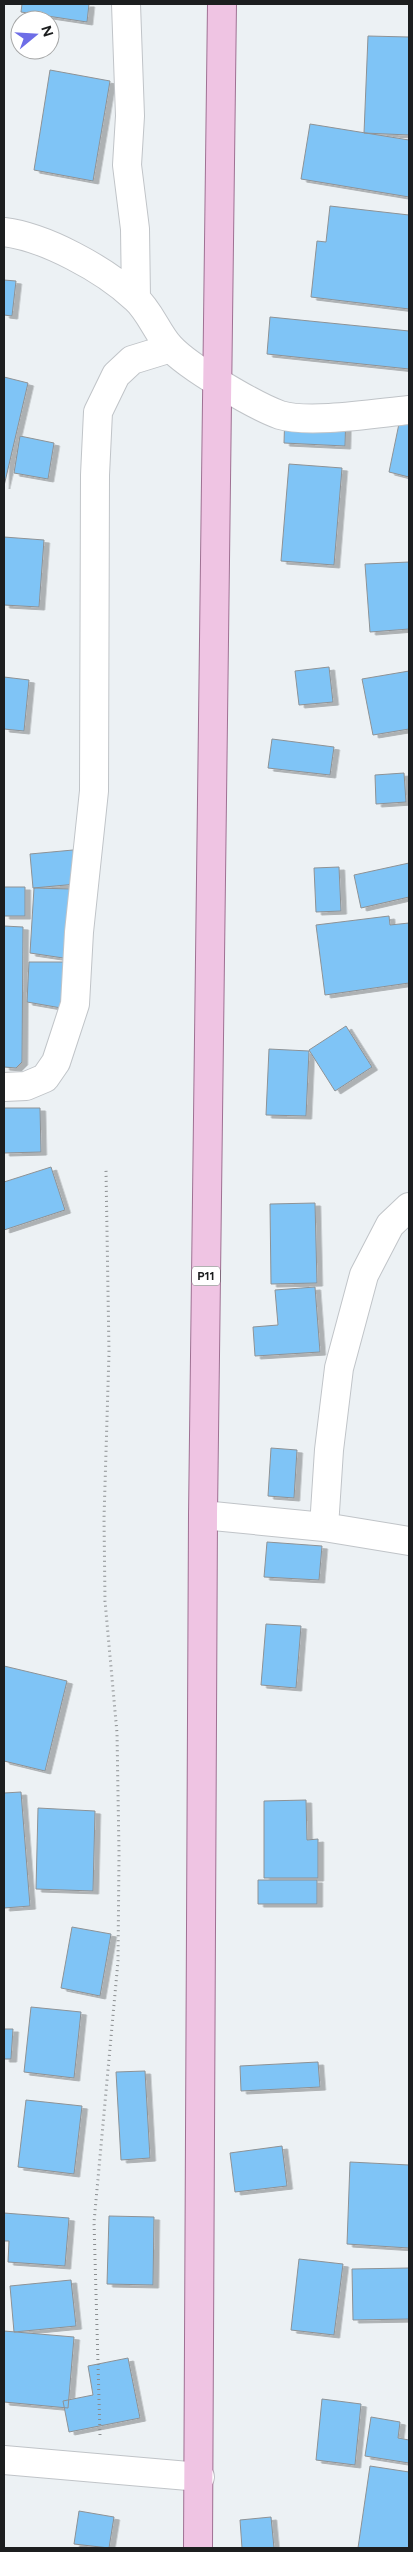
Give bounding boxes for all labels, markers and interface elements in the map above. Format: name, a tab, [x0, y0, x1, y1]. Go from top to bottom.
north arrow	[10, 10, 60, 60]
text: N	[37, 23, 57, 39]
road number: P11	[192, 1266, 220, 1285]

